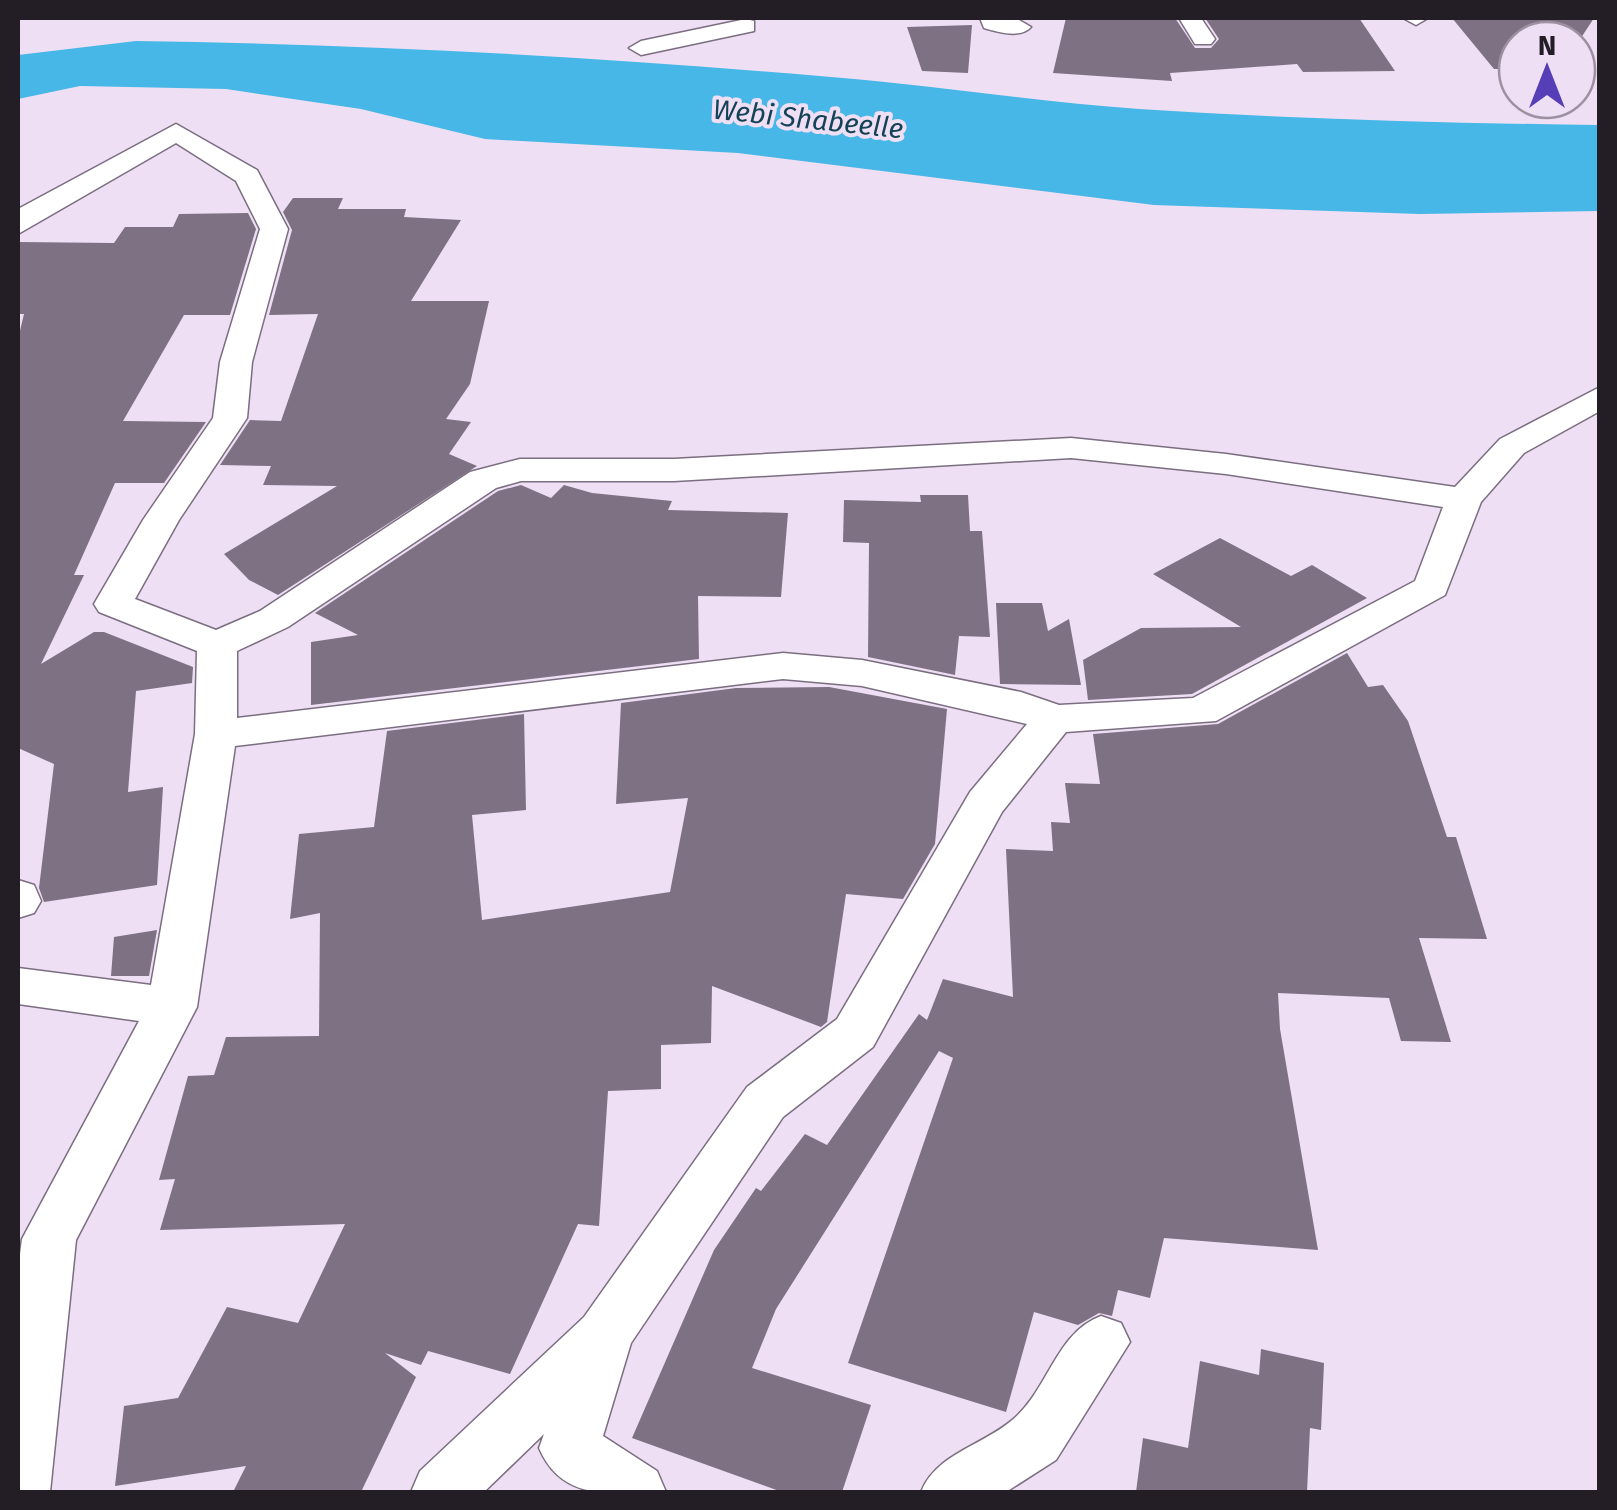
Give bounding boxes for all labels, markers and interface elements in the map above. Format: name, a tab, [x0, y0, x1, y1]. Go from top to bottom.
north arrow	[1497, 20, 1597, 120]
text: N	[1538, 29, 1556, 62]
water label: Webi Shabeelle	[711, 93, 905, 145]

